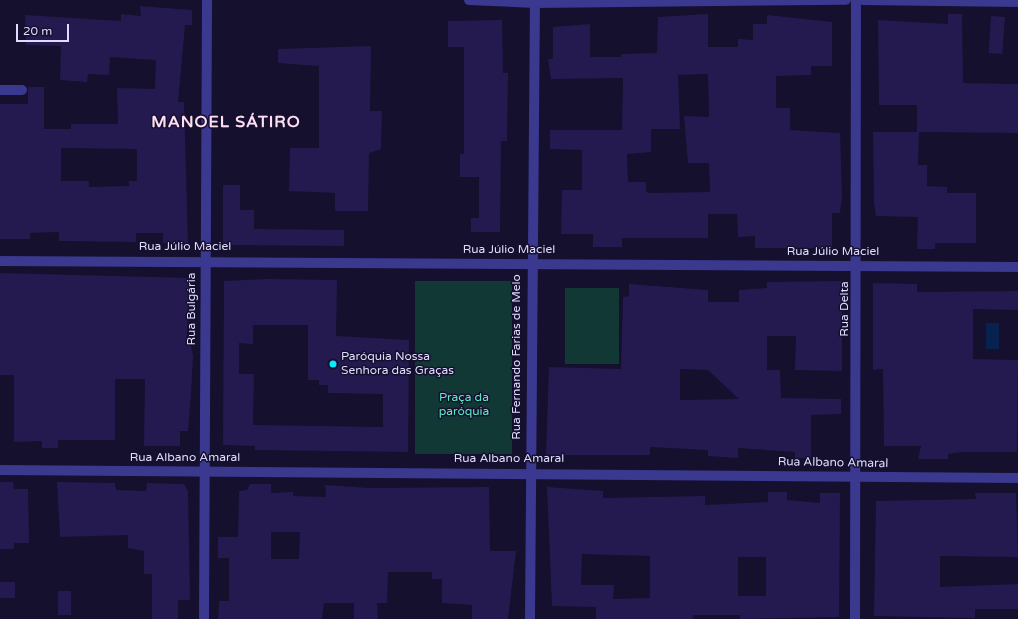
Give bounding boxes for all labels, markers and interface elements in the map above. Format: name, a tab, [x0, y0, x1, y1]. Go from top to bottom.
scale bar	[18, 16, 71, 42]
text: 20 m	[23, 24, 52, 38]
district label: MANOEL SÁTIRO	[151, 112, 301, 132]
street label: Rua Júlio Maciel	[139, 240, 231, 254]
street label: Rua Júlio Maciel	[463, 243, 555, 257]
street label: Rua Júlio Maciel	[787, 245, 879, 259]
street label: Rua Bulgária	[185, 273, 199, 345]
street label: Rua Fernando Farias de Melo	[510, 274, 524, 440]
street label: Rua Delta	[838, 281, 852, 337]
place label: Paróquia Nossa Senhora das Graças	[341, 350, 454, 378]
marker: Paróquia Nossa Senhora das Graças	[328, 359, 338, 369]
park label: Praça da paróquia	[439, 391, 489, 419]
street label: Rua Albano Amaral	[130, 451, 240, 465]
street label: Rua Albano Amaral	[454, 452, 564, 466]
street label: Rua Albano Amaral	[778, 455, 888, 471]

